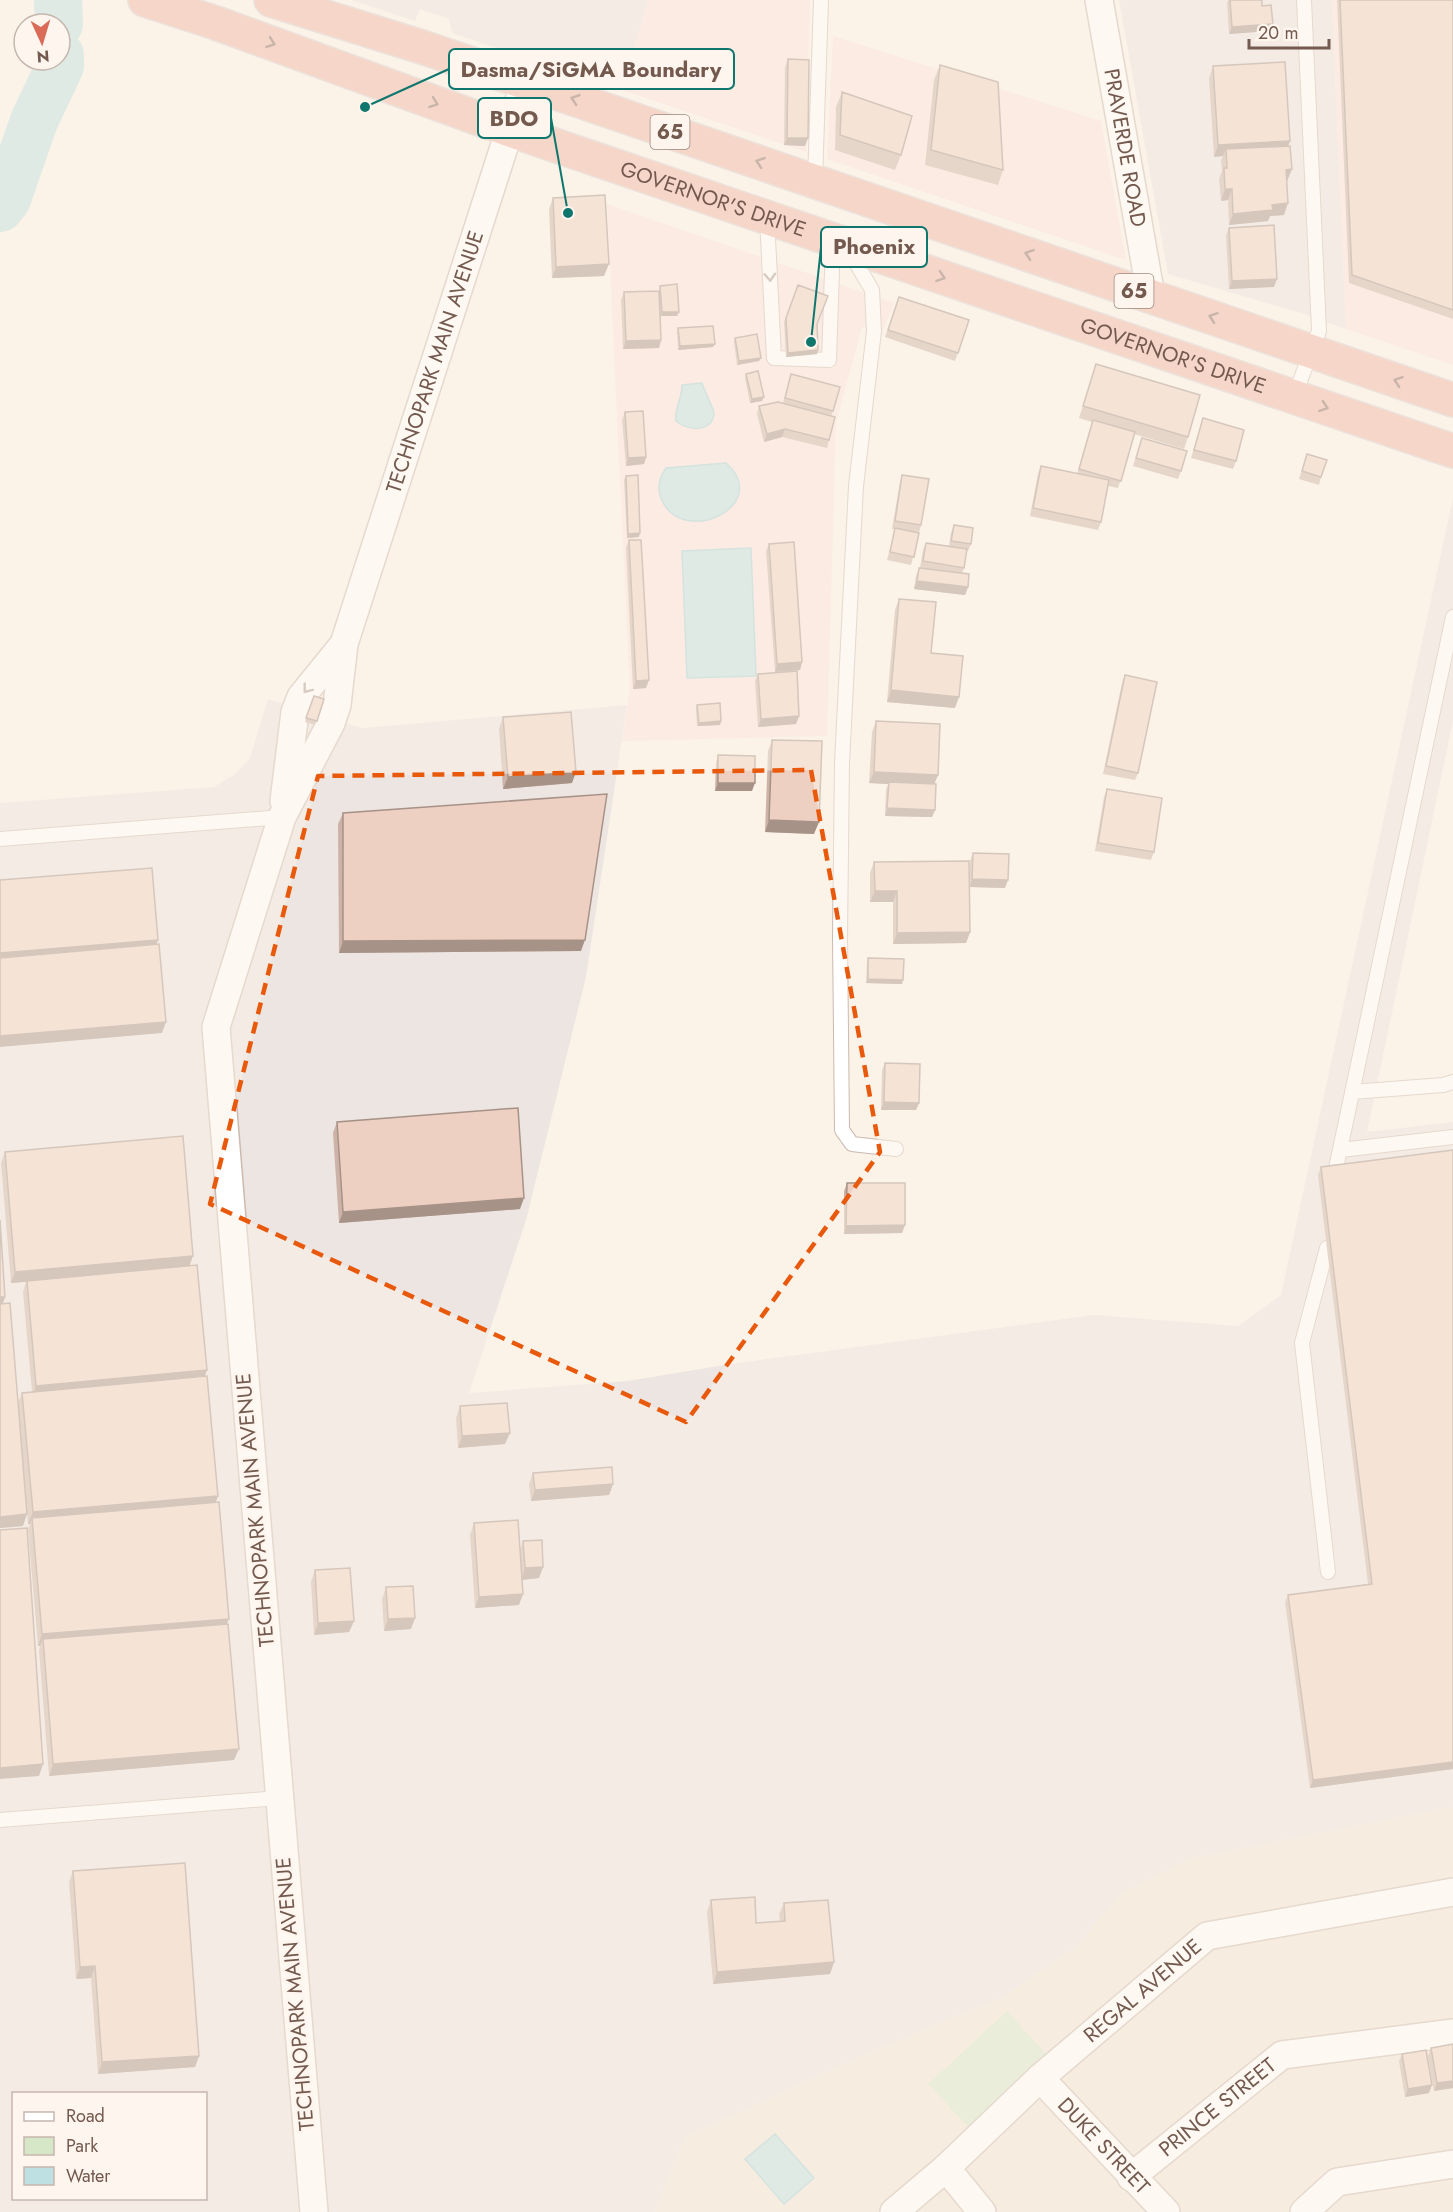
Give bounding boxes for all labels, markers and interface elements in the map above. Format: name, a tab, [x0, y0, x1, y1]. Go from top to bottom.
north arrow	[12, 12, 72, 72]
scale bar	[1249, 12, 1328, 50]
text: 20 m	[1258, 20, 1298, 46]
one-way arrow	[265, 36, 276, 49]
text: N	[36, 45, 50, 68]
callout: Dasma/SiGMA Boundary	[449, 49, 734, 89]
text: Dasma/SiGMA Boundary	[461, 53, 722, 85]
street label: PRAVERDE ROAD	[1096, 66, 1154, 229]
one-way arrow	[571, 94, 581, 107]
one-way arrow	[428, 95, 439, 108]
callout: BDO	[478, 98, 551, 138]
text: BDO	[490, 102, 538, 134]
road number: 65	[650, 115, 690, 149]
street label: GOVERNOR'S DRIVE	[616, 154, 810, 245]
one-way arrow	[755, 157, 766, 170]
street label: TECHNOPARK MAIN AVENUE	[379, 227, 491, 497]
callout: Phoenix	[821, 227, 927, 267]
text: Phoenix	[833, 230, 915, 262]
one-way arrow	[1024, 249, 1035, 262]
one-way arrow	[935, 270, 946, 283]
one-way arrow	[763, 272, 776, 281]
road number: 65	[1114, 274, 1154, 308]
street label: GOVERNOR'S DRIVE	[1076, 310, 1270, 401]
one-way arrow	[1208, 312, 1219, 325]
one-way arrow	[1393, 375, 1404, 388]
one-way arrow	[1318, 400, 1329, 413]
one-way arrow	[304, 683, 315, 694]
street label: TECHNOPARK MAIN AVENUE	[228, 1372, 282, 1648]
street label: TECHNOPARK MAIN AVENUE	[268, 1856, 322, 2132]
street label: REGAL AVENUE	[1077, 1932, 1208, 2050]
street label: PRINCE STREET	[1152, 2051, 1283, 2164]
street label: DUKE STREET	[1051, 2091, 1157, 2201]
legend	[12, 2092, 207, 2200]
text: Road	[66, 2103, 105, 2129]
text: Park	[66, 2133, 98, 2159]
text: Water	[66, 2163, 111, 2189]

